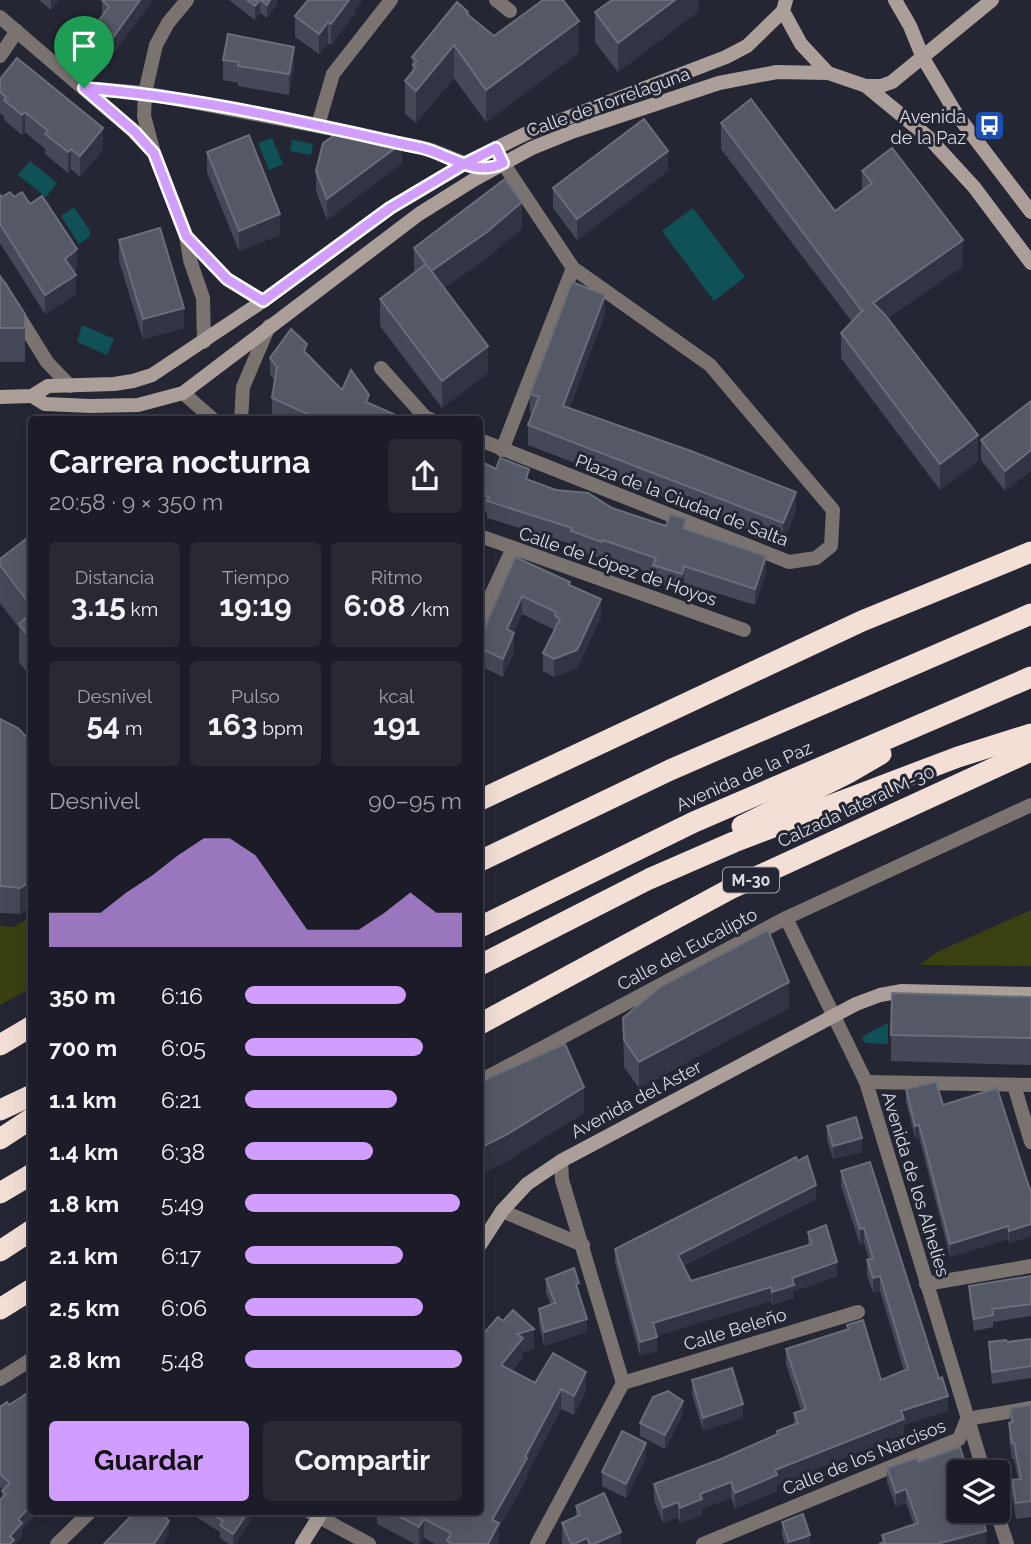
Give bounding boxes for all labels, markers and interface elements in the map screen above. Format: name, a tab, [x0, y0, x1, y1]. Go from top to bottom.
pin	[54, 16, 114, 88]
icon: arrive	[65, 27, 103, 65]
street label: Calle de Torrelaguna	[523, 63, 693, 141]
place label: Avenida de la Paz	[891, 106, 966, 148]
bus stop icon: Avenida de la Paz	[972, 109, 1006, 143]
button: share	[388, 439, 462, 513]
text: Carrera nocturna	[49, 443, 310, 480]
street label: Plaza de la Ciudad de Salta	[573, 450, 791, 550]
text: 20:58 · 9 × 350 m	[49, 488, 223, 515]
street label: Calle de López de Hoyos	[516, 522, 720, 610]
text: Distancia	[75, 566, 154, 588]
text: Tiempo	[222, 566, 289, 588]
text: Ritmo	[371, 566, 422, 588]
text: 3.15	[71, 588, 126, 623]
text: 19:19	[219, 588, 292, 623]
text: 6:08	[343, 588, 406, 623]
text: km	[126, 598, 158, 620]
text: /km	[406, 598, 450, 620]
text: Desnivel	[77, 685, 152, 707]
text: Pulso	[231, 685, 280, 707]
text: kcal	[379, 685, 414, 707]
text: 54	[86, 707, 120, 742]
text: 163	[208, 707, 257, 742]
text: 191	[373, 707, 420, 742]
text: m	[120, 717, 143, 739]
text: bpm	[257, 717, 303, 739]
street label: Avenida de la Paz	[673, 736, 815, 815]
street label: Calzada lateral M-30	[774, 760, 938, 852]
text: Desnivel	[49, 787, 140, 814]
text: 90–95 m	[368, 787, 462, 814]
road number: M-30	[723, 867, 779, 892]
street label: Calle del Eucalipto	[614, 903, 761, 995]
text: 350 m	[49, 982, 116, 1009]
text: 6:16	[161, 982, 203, 1009]
text: 700 m	[49, 1034, 117, 1061]
text: 6:05	[161, 1034, 206, 1061]
street label: Avenida del Aster	[567, 1055, 706, 1142]
text: 1.1 km	[49, 1086, 117, 1113]
text: 6:21	[161, 1086, 201, 1113]
street label: Avenida de los Alhelíes	[878, 1089, 954, 1279]
text: 1.4 km	[49, 1138, 118, 1165]
text: 6:38	[161, 1138, 205, 1165]
text: 1.8 km	[49, 1190, 119, 1217]
text: 5:49	[161, 1190, 204, 1217]
text: 2.1 km	[49, 1242, 118, 1269]
text: 6:17	[161, 1242, 201, 1269]
text: 2.5 km	[49, 1294, 120, 1321]
text: 6:06	[161, 1294, 207, 1321]
street label: Calle Beleño	[681, 1303, 789, 1355]
text: 2.8 km	[49, 1346, 121, 1373]
text: 5:48	[161, 1346, 204, 1373]
street label: Calle de los Narcisos	[779, 1415, 949, 1499]
button: Guardar	[49, 1421, 249, 1501]
button: Compartir	[263, 1421, 462, 1501]
map controls	[947, 1460, 1010, 1523]
button: layers	[947, 1460, 1010, 1523]

